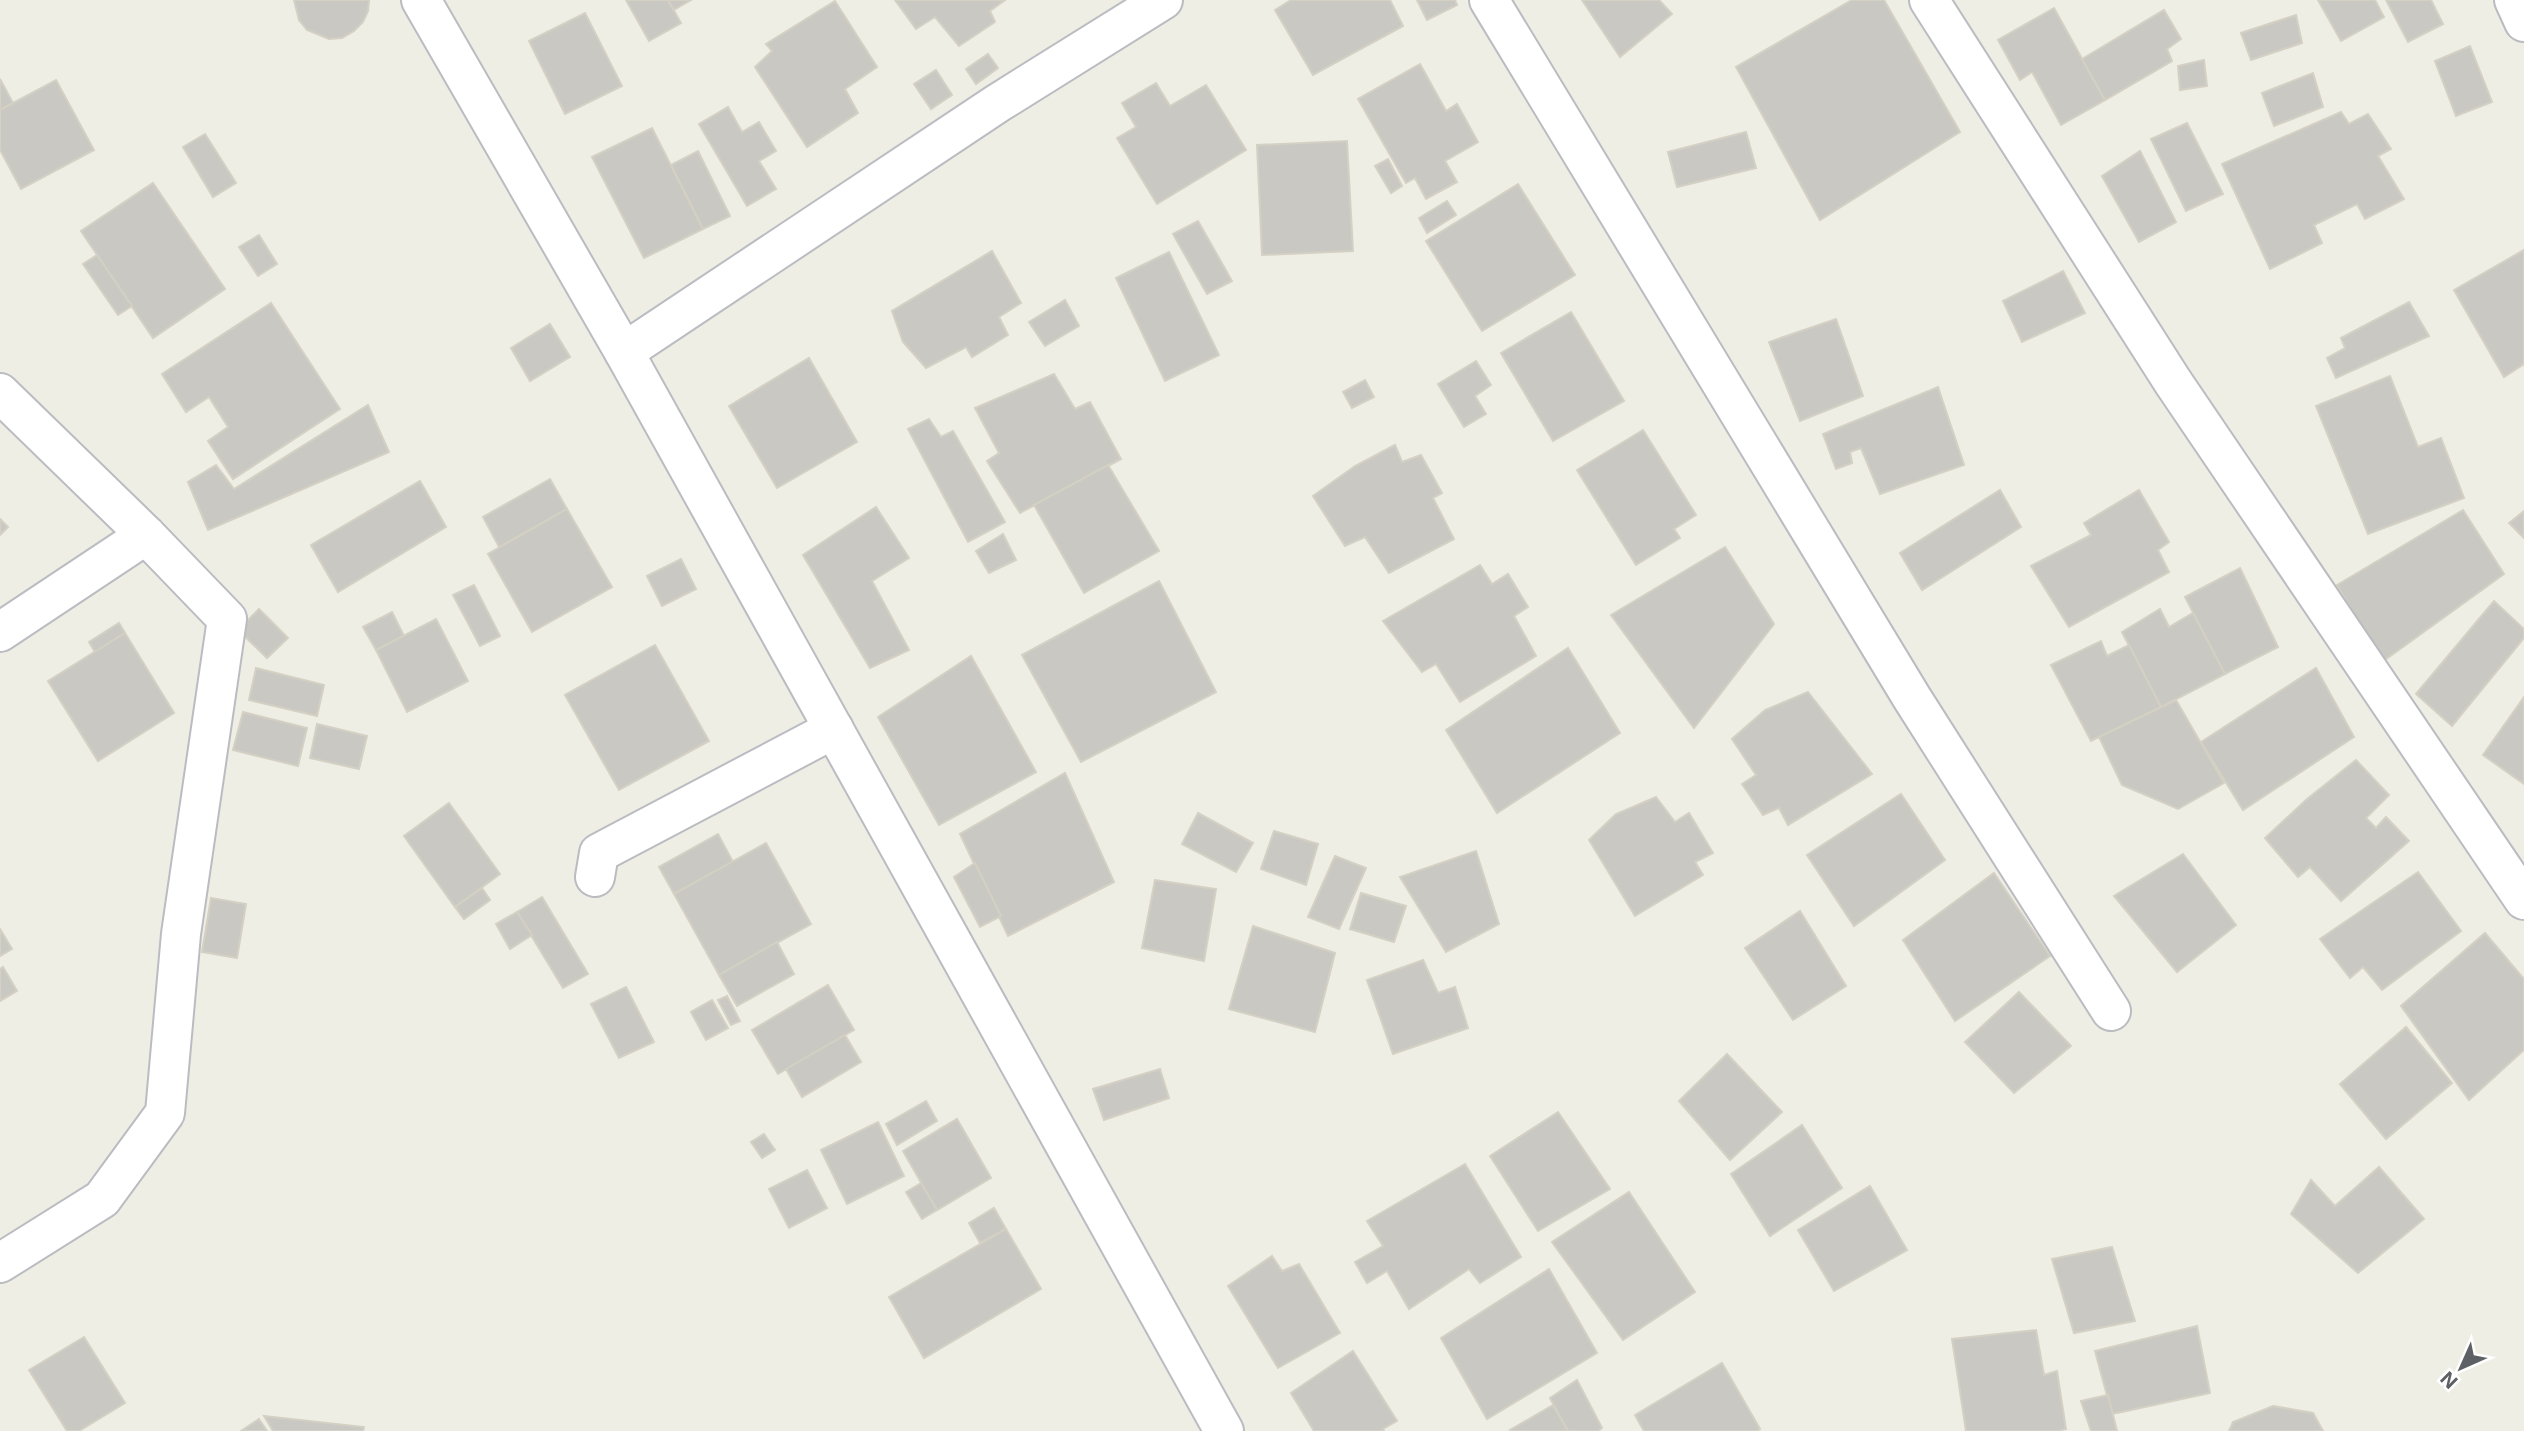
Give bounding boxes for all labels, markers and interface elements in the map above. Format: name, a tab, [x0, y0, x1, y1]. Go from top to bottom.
north arrow	[2426, 1333, 2496, 1403]
text: N	[2436, 1366, 2463, 1393]

